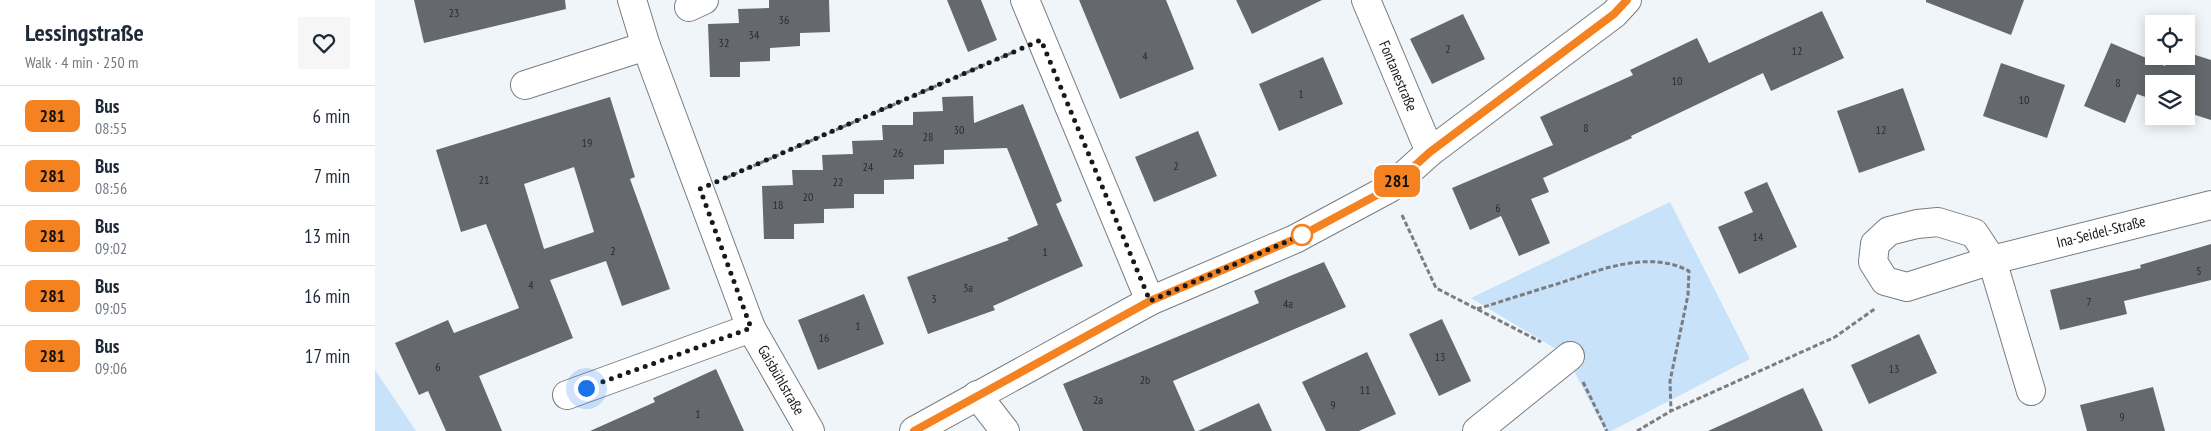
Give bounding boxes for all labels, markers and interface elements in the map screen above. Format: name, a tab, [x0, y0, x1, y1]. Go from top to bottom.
house number: 23	[449, 5, 459, 20]
house number: 36	[779, 12, 789, 27]
map controls	[2145, 15, 2195, 125]
button: locate	[2145, 15, 2195, 65]
text: Lessingstraße	[25, 17, 144, 48]
button: heart	[298, 17, 350, 69]
house number: 34	[749, 27, 760, 42]
house number: 32	[719, 35, 729, 50]
street label: Fontanestraße	[1375, 38, 1422, 114]
house number: 2	[1445, 41, 1451, 56]
house number: 12	[1792, 43, 1802, 58]
house number: 4	[1142, 48, 1148, 63]
text: Walk · 4 min · 250 m	[25, 52, 138, 72]
house number: 10	[1672, 73, 1682, 88]
house number: 8	[2115, 75, 2121, 90]
button: layers	[2145, 75, 2195, 125]
house number: 1	[1298, 86, 1304, 101]
house number: 10	[2019, 92, 2029, 107]
text: Bus	[95, 94, 119, 118]
text: 281	[40, 104, 65, 127]
text: 6 min	[313, 104, 350, 128]
text: 08:55	[95, 118, 127, 138]
house number: 8	[1583, 120, 1589, 135]
house number: 30	[954, 122, 964, 137]
house number: 12	[1876, 122, 1886, 137]
house number: 28	[923, 129, 933, 144]
house number: 19	[582, 135, 592, 150]
house number: 26	[893, 145, 903, 160]
text: Bus	[95, 154, 119, 178]
house number: 2	[1173, 158, 1179, 173]
house number: 24	[863, 159, 874, 174]
text: 281	[40, 164, 65, 187]
text: 7 min	[313, 164, 350, 188]
line badge: 281	[1368, 165, 1426, 197]
text: 281	[1384, 169, 1410, 192]
house number: 21	[479, 172, 489, 187]
house number: 22	[833, 174, 843, 189]
text: 08:56	[95, 178, 127, 198]
house number: 20	[803, 189, 813, 204]
house number: 18	[773, 197, 783, 212]
house number: 6	[1495, 200, 1501, 215]
street label: Ina-Seidel-Straße	[2054, 211, 2147, 252]
text: Bus	[95, 214, 119, 238]
text: 281	[40, 224, 65, 247]
text: 13 min	[304, 224, 350, 248]
unlabelled marker	[1291, 224, 1313, 246]
house number: 14	[1753, 229, 1764, 244]
text: 09:02	[95, 238, 127, 258]
house number: 2	[610, 243, 616, 258]
house number: 1	[1042, 244, 1048, 259]
house number: 5	[2196, 263, 2202, 278]
text: Bus	[95, 274, 119, 298]
house number: 4	[528, 277, 534, 292]
house number: 3a	[963, 280, 973, 295]
text: 281	[40, 284, 65, 307]
text: 16 min	[304, 284, 350, 308]
house number: 3	[931, 291, 937, 306]
house number: 7	[2086, 294, 2092, 309]
house number: 4a	[1283, 296, 1293, 311]
text: 09:05	[95, 298, 127, 318]
house number: 1	[855, 318, 861, 333]
house number: 16	[819, 330, 829, 345]
text: Bus	[95, 334, 119, 358]
street label: Gaisbühlstraße	[754, 341, 809, 418]
text: 281	[40, 344, 65, 367]
text: 17 min	[305, 344, 350, 368]
house number: 13	[1435, 349, 1445, 364]
text: 09:06	[95, 358, 127, 378]
house number: 6	[435, 359, 441, 374]
house number: 13	[1889, 361, 1899, 376]
house number: 2b	[1140, 372, 1150, 387]
your location	[574, 376, 599, 401]
house number: 11	[1360, 382, 1370, 397]
house number: 2a	[1093, 392, 1103, 407]
house number: 9	[1330, 397, 1336, 412]
house number: 1	[695, 406, 701, 421]
house number: 9	[2119, 409, 2125, 424]

